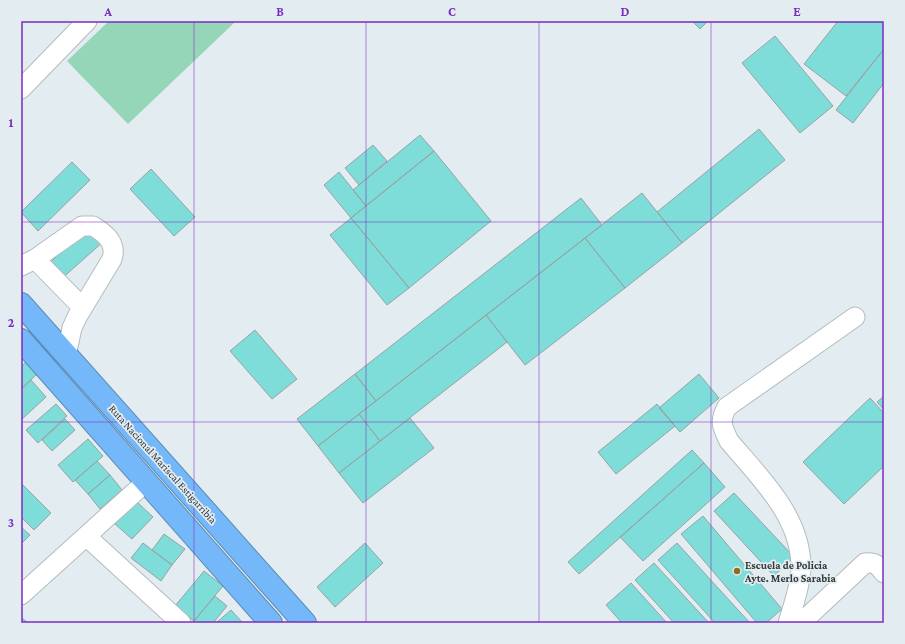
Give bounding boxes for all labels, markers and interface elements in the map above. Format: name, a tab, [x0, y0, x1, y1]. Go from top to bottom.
text: A	[103, 4, 112, 19]
text: B	[276, 4, 284, 19]
text: C	[448, 4, 456, 19]
text: D	[621, 4, 630, 19]
text: E	[793, 4, 801, 19]
text: 1	[9, 115, 14, 130]
text: 2	[8, 315, 15, 330]
street label: Ruta Nacional Mariscal Estigarribia	[106, 402, 219, 526]
text: 3	[8, 515, 14, 530]
place label: Escuela de Policia Ayte. Merlo Sarabia	[744, 559, 836, 584]
marker: Escuela de Policia Ayte. Merlo Sarabia	[732, 566, 742, 576]

